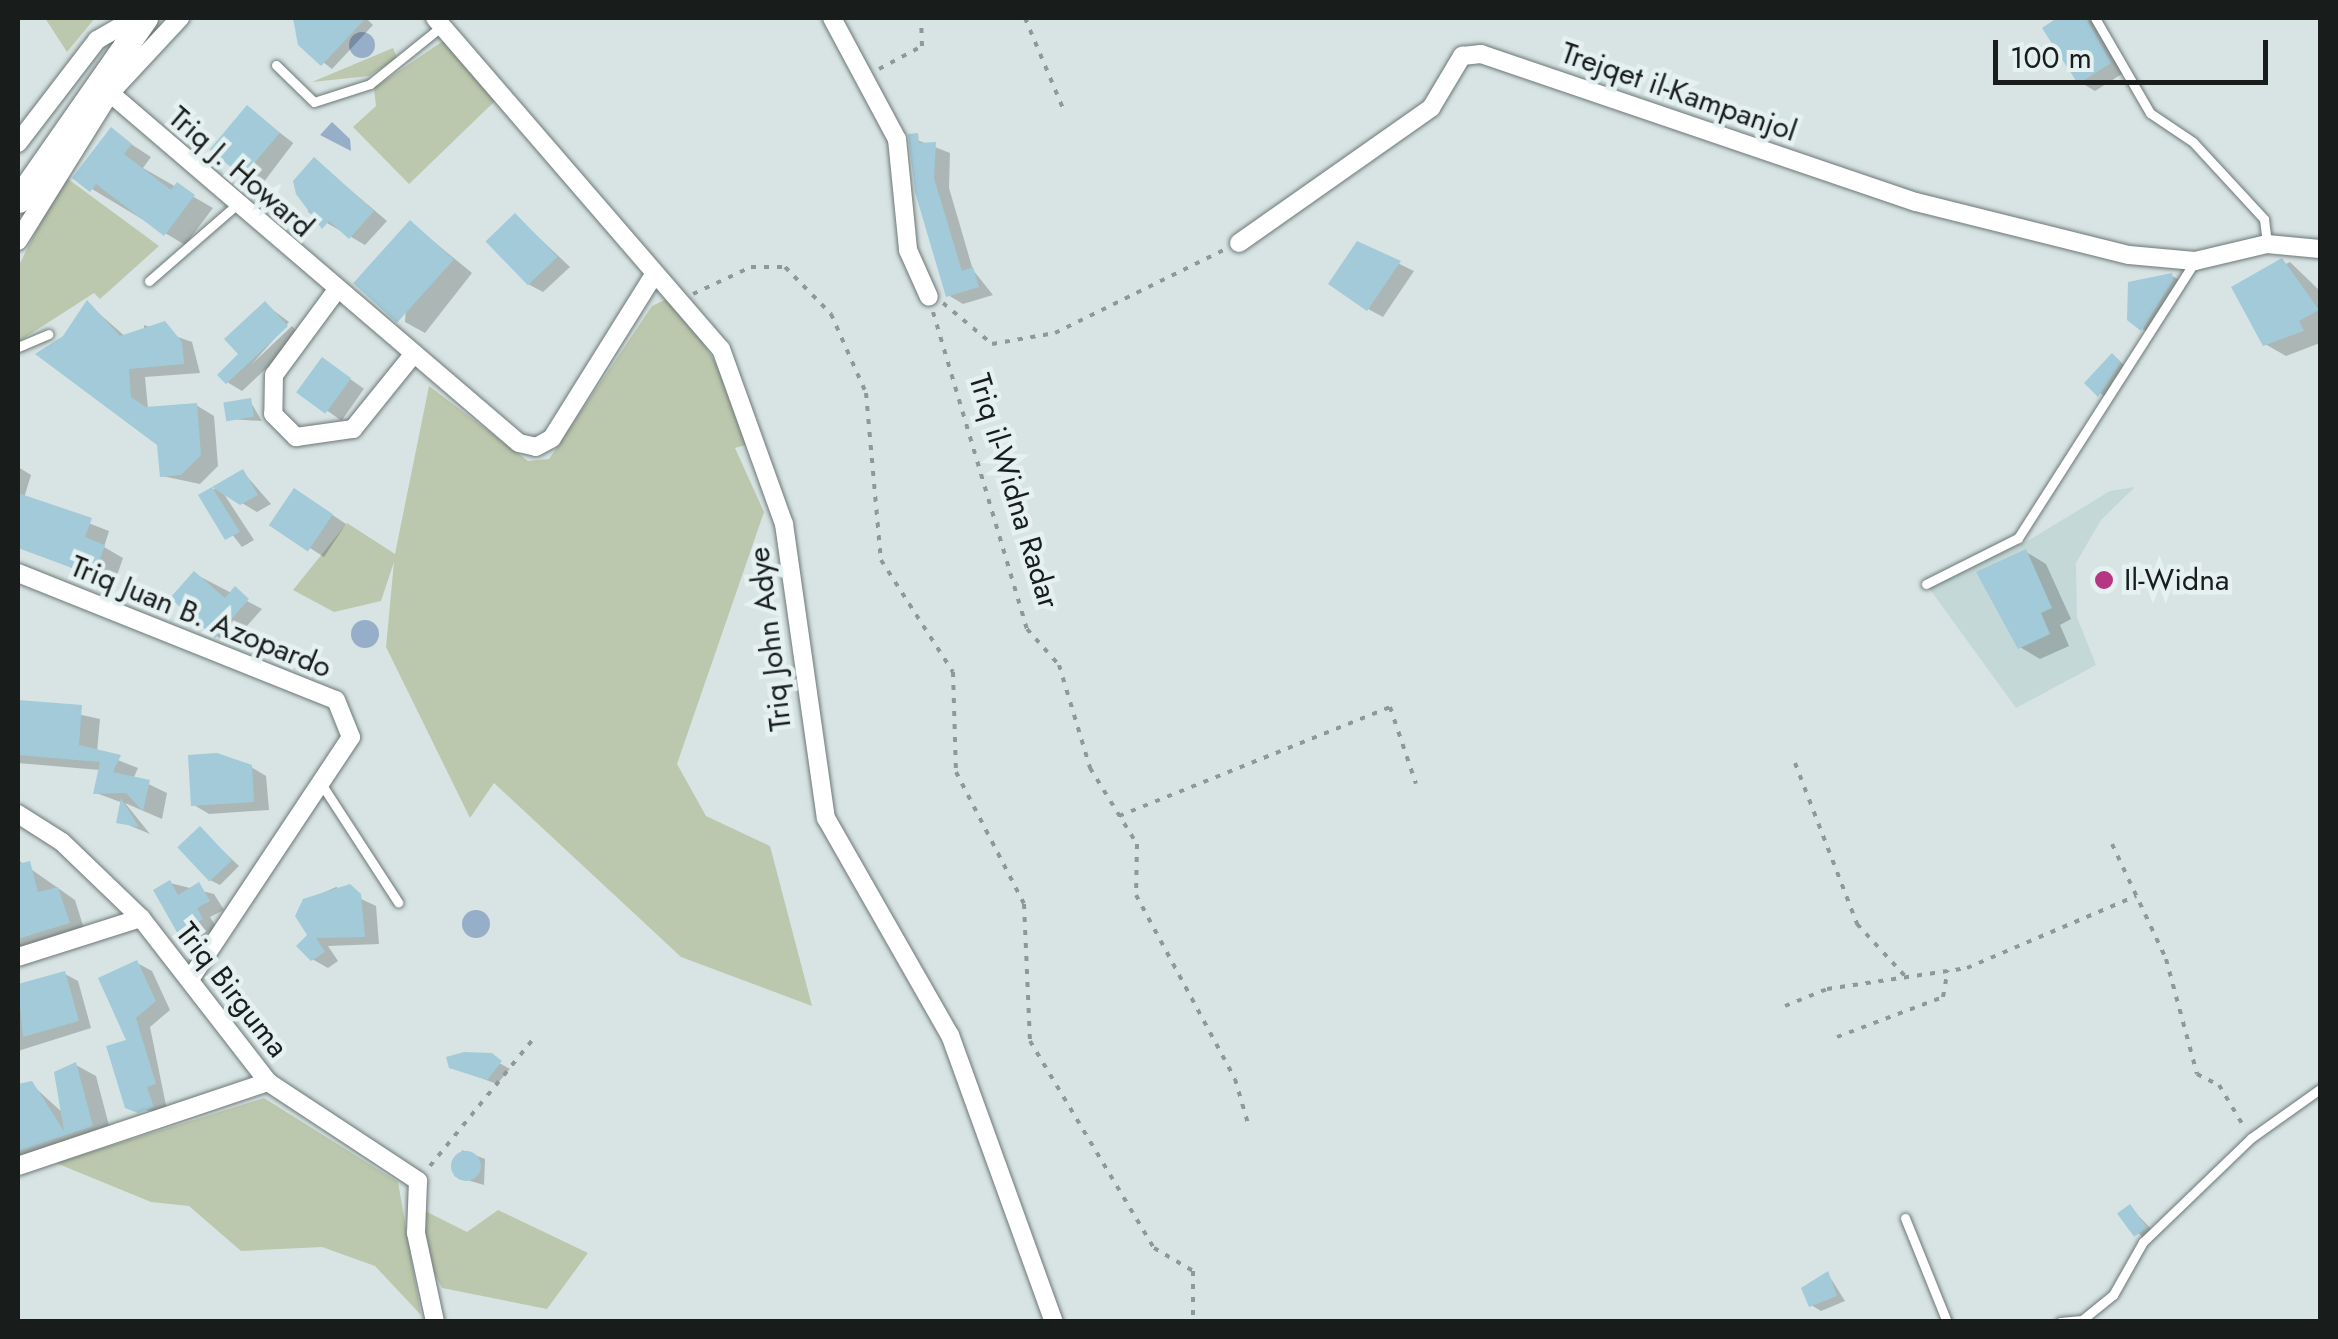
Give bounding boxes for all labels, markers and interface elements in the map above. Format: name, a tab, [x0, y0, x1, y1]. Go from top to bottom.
scale bar	[1998, 20, 2273, 82]
street label: Trejqet il-Kampanjol	[1556, 35, 1802, 149]
text: 100 m	[2010, 36, 2092, 79]
street label: Triq J. Howard	[161, 99, 321, 245]
street label: Triq il-Widna Radar	[961, 369, 1067, 613]
street label: Triq John Adye	[741, 545, 799, 733]
street label: Triq Juan B. Azopardo	[65, 548, 337, 686]
place label: Il-Widna	[2124, 562, 2229, 598]
marker: Il-Widna	[2093, 569, 2115, 591]
street label: Triq Birguma	[168, 916, 296, 1064]

